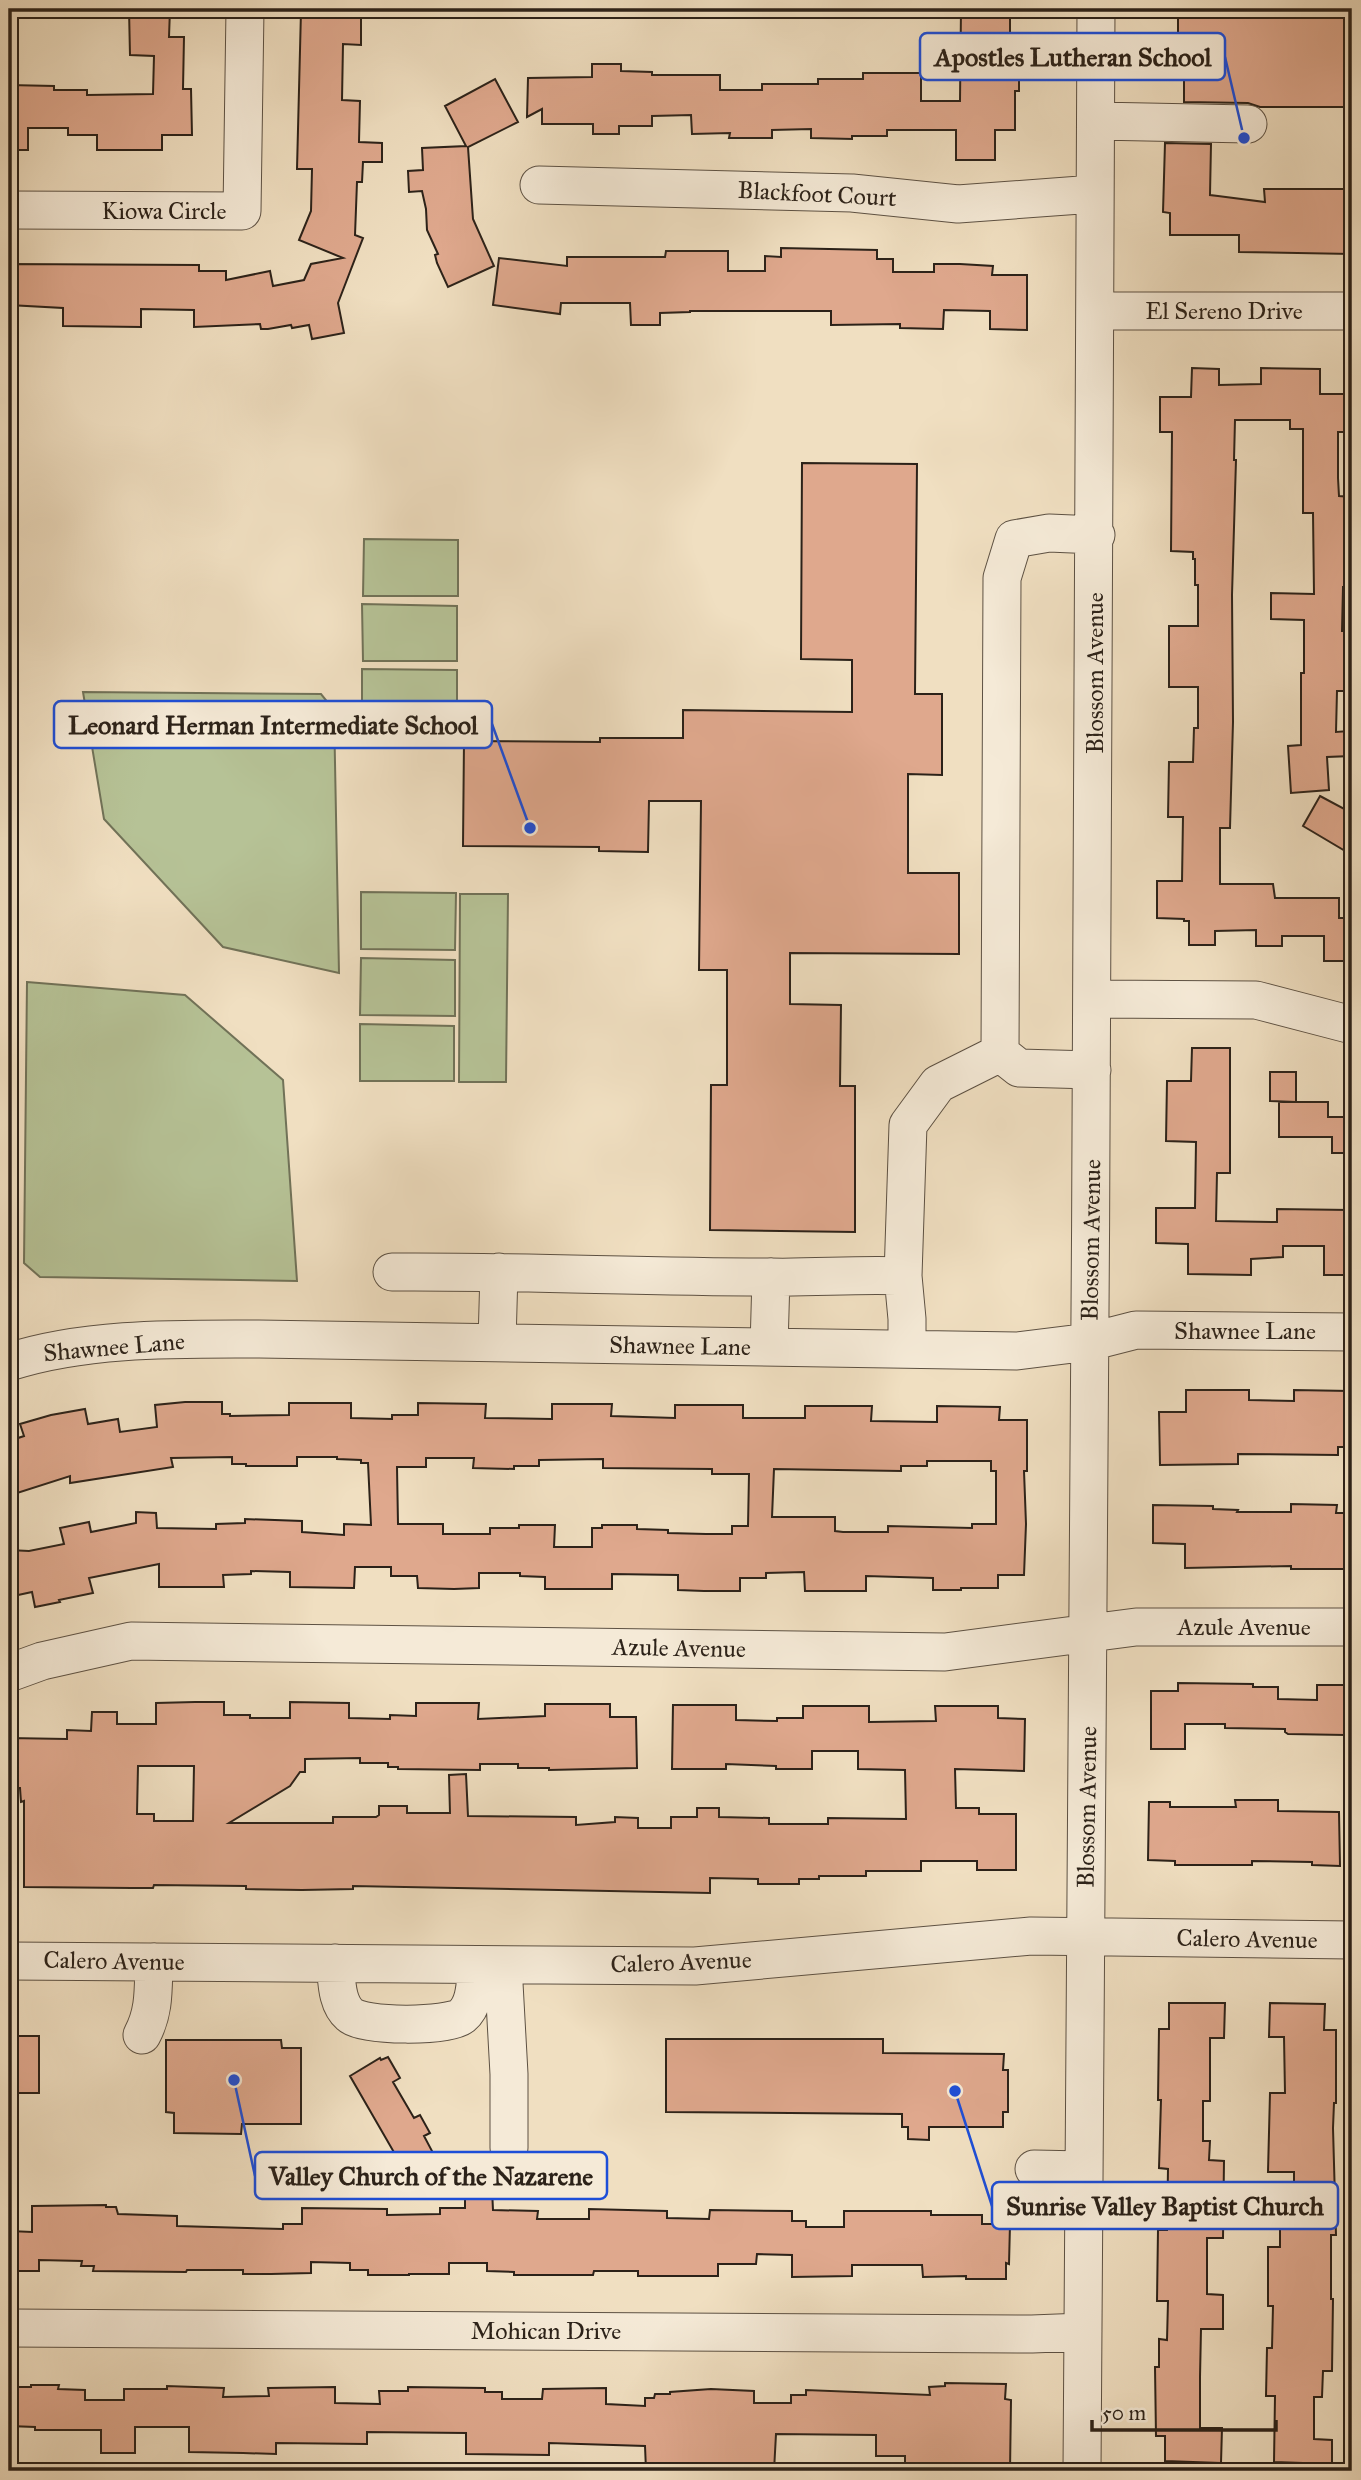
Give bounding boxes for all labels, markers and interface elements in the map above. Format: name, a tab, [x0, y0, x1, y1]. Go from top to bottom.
callout: Apostles Lutheran School	[920, 33, 1225, 80]
text: Apostles Lutheran School	[932, 41, 1212, 73]
street label: Blackfoot Court	[737, 175, 898, 213]
street label: Kiowa Circle	[101, 196, 227, 226]
street label: El Sereno Drive	[1145, 296, 1303, 326]
street label: Blossom Avenue	[1080, 592, 1110, 754]
callout: Leonard Herman Intermediate School	[54, 701, 492, 748]
text: Leonard Herman Intermediate School	[68, 709, 479, 741]
street label: Blossom Avenue	[1075, 1159, 1107, 1321]
street label: Shawnee Lane	[1174, 1316, 1316, 1346]
street label: Shawnee Lane	[42, 1326, 186, 1368]
street label: Shawnee Lane	[609, 1330, 751, 1362]
street label: Azule Avenue	[1176, 1612, 1311, 1642]
street label: Azule Avenue	[611, 1632, 746, 1664]
street label: Blossom Avenue	[1071, 1726, 1103, 1888]
street label: Calero Avenue	[1176, 1923, 1318, 1955]
street label: Calero Avenue	[43, 1945, 185, 1977]
street label: Calero Avenue	[610, 1945, 752, 1979]
callout: Valley Church of the Nazarene	[255, 2152, 607, 2199]
text: Valley Church of the Nazarene	[268, 2160, 593, 2192]
callout: Sunrise Valley Baptist Church	[992, 2182, 1338, 2229]
text: Sunrise Valley Baptist Church	[1006, 2190, 1325, 2222]
street label: Mohican Drive	[471, 2316, 621, 2346]
scale bar	[1092, 2389, 1275, 2433]
text: 50 m	[1102, 2400, 1147, 2426]

